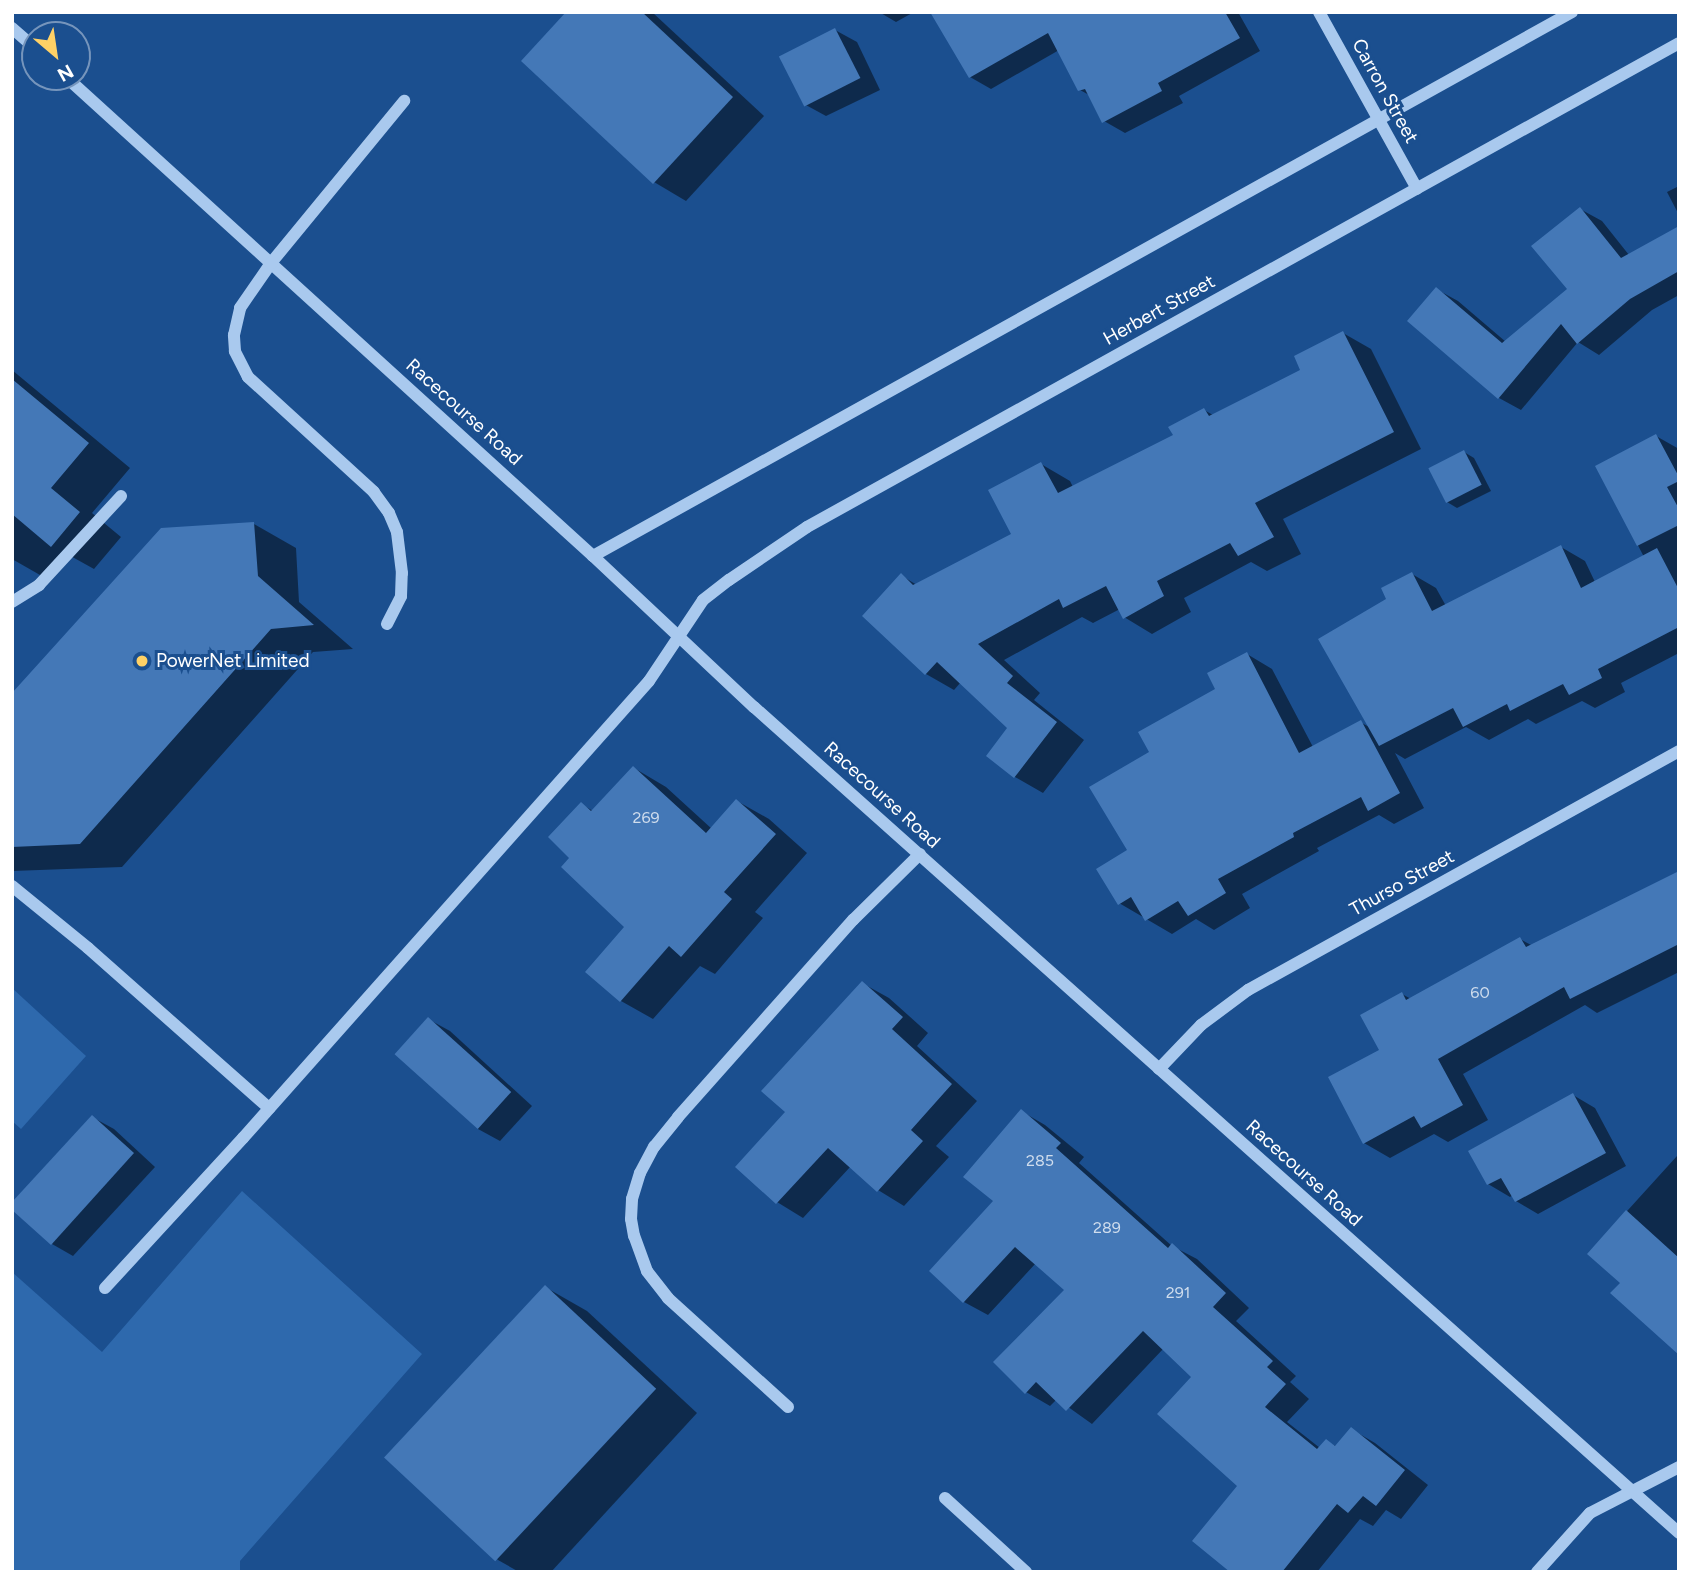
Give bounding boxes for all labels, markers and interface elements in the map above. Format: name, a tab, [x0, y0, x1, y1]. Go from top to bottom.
north arrow	[21, 21, 91, 91]
street label: Carron Street	[1347, 35, 1423, 147]
text: N	[53, 59, 77, 87]
street label: Herbert Street	[1099, 270, 1219, 350]
street label: Racecourse Road	[401, 354, 527, 470]
place label: PowerNet Limited	[156, 650, 310, 672]
marker: PowerNet Limited	[134, 653, 150, 669]
street label: Racecourse Road	[819, 737, 945, 853]
house number: 269	[632, 808, 660, 828]
street label: Thurso Street	[1346, 845, 1458, 921]
house number: 60	[1470, 983, 1490, 1003]
street label: Racecourse Road	[1241, 1115, 1367, 1231]
house number: 285	[1026, 1151, 1054, 1171]
house number: 289	[1093, 1218, 1121, 1238]
house number: 291	[1166, 1283, 1190, 1303]

